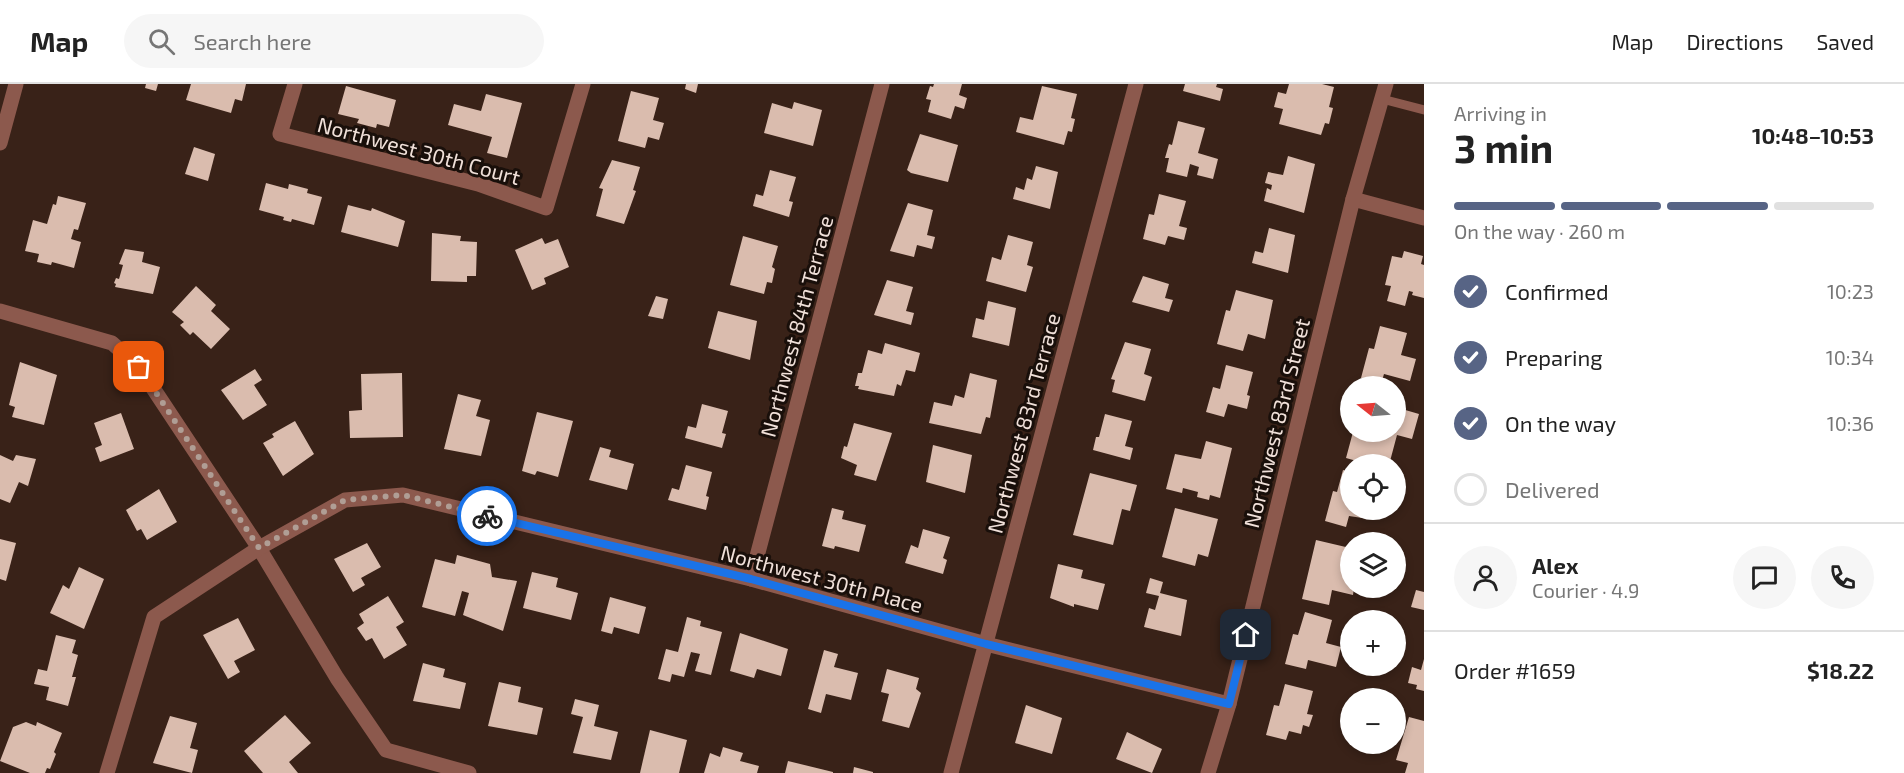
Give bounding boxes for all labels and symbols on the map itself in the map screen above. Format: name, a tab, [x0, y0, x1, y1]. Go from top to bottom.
street label: Northwest 30th Court	[315, 111, 523, 189]
street label: Northwest 84th Terrace	[754, 213, 838, 439]
street label: Northwest 83rd Terrace	[982, 310, 1064, 536]
street label: Northwest 83rd Street	[1238, 316, 1314, 530]
pin	[113, 341, 164, 392]
north arrow	[1340, 376, 1406, 442]
courier	[457, 486, 517, 546]
street label: Northwest 30th Place	[718, 539, 926, 617]
pin	[1220, 609, 1271, 660]

